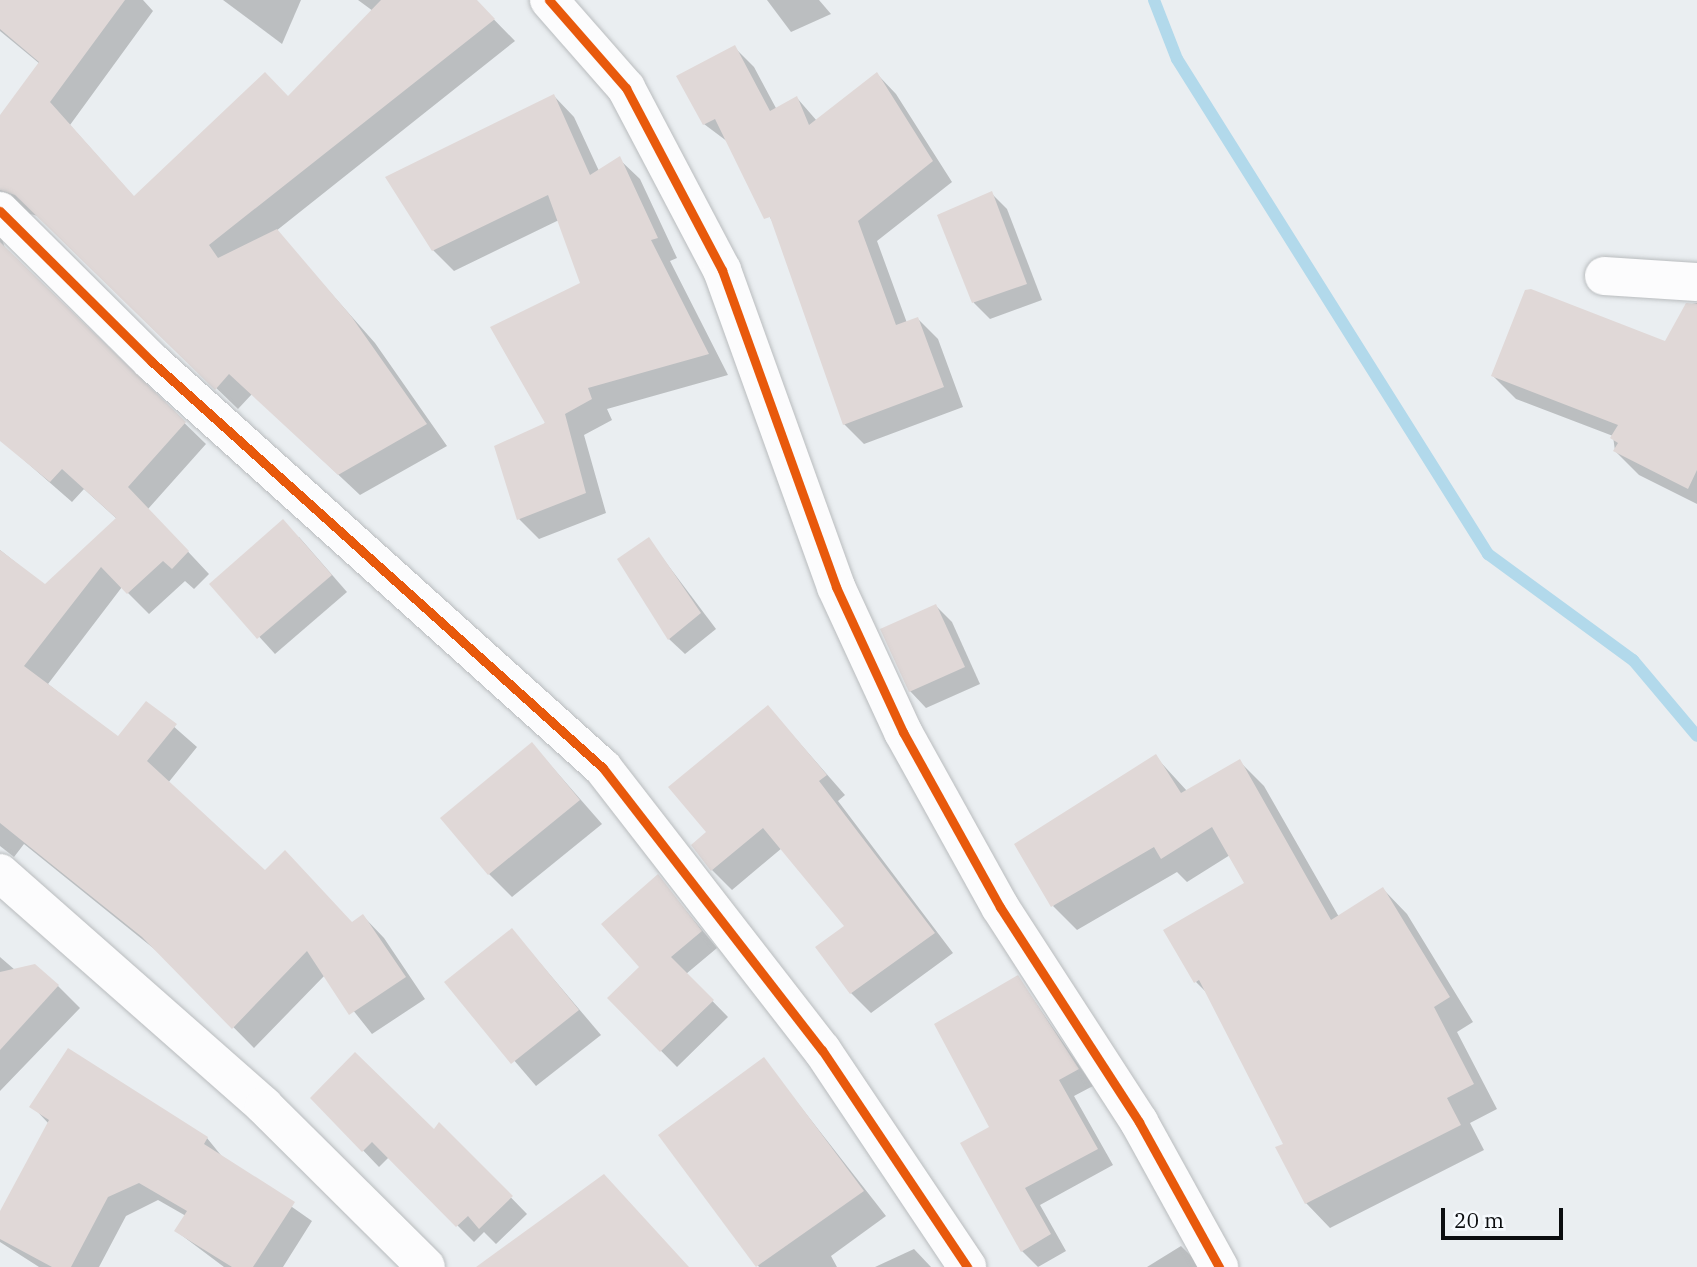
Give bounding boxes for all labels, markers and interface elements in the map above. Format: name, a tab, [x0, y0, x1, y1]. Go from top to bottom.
scale bar	[1445, 1194, 1568, 1238]
text: 20 m	[1454, 1206, 1504, 1234]

